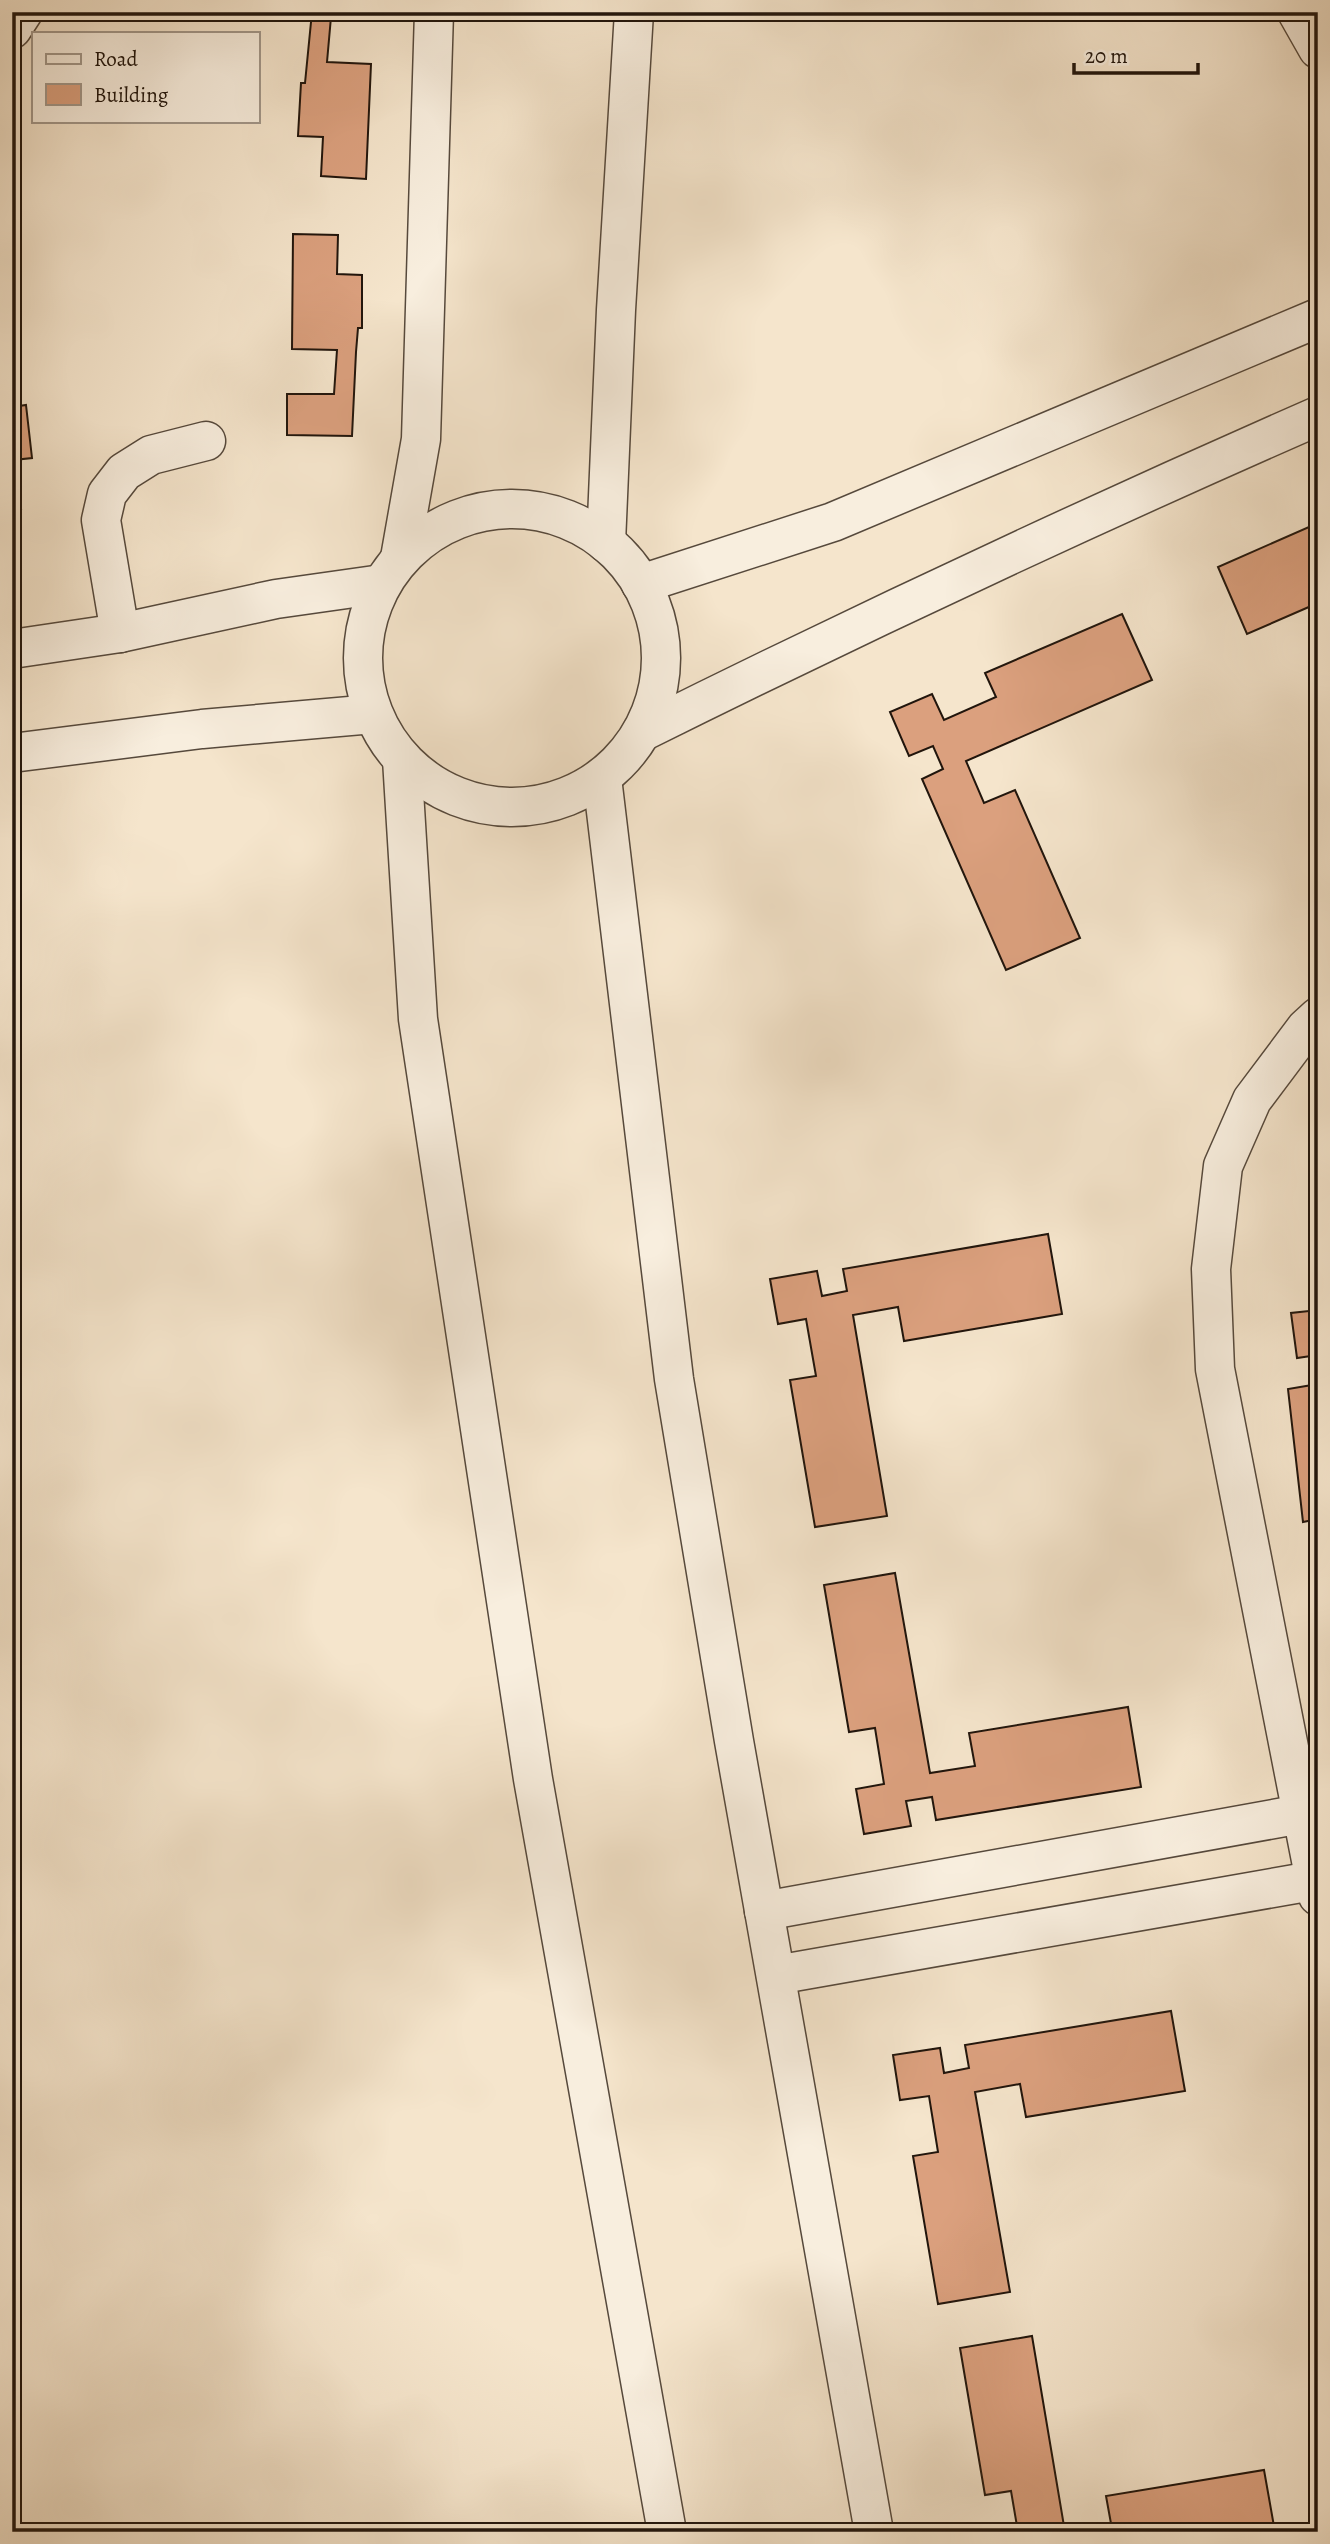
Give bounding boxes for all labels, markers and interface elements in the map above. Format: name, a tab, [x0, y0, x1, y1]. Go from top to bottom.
legend	[32, 32, 259, 122]
scale bar	[1074, 32, 1199, 76]
text: 20 m	[1085, 42, 1128, 70]
text: Road	[94, 45, 138, 73]
text: Building	[94, 81, 169, 109]

